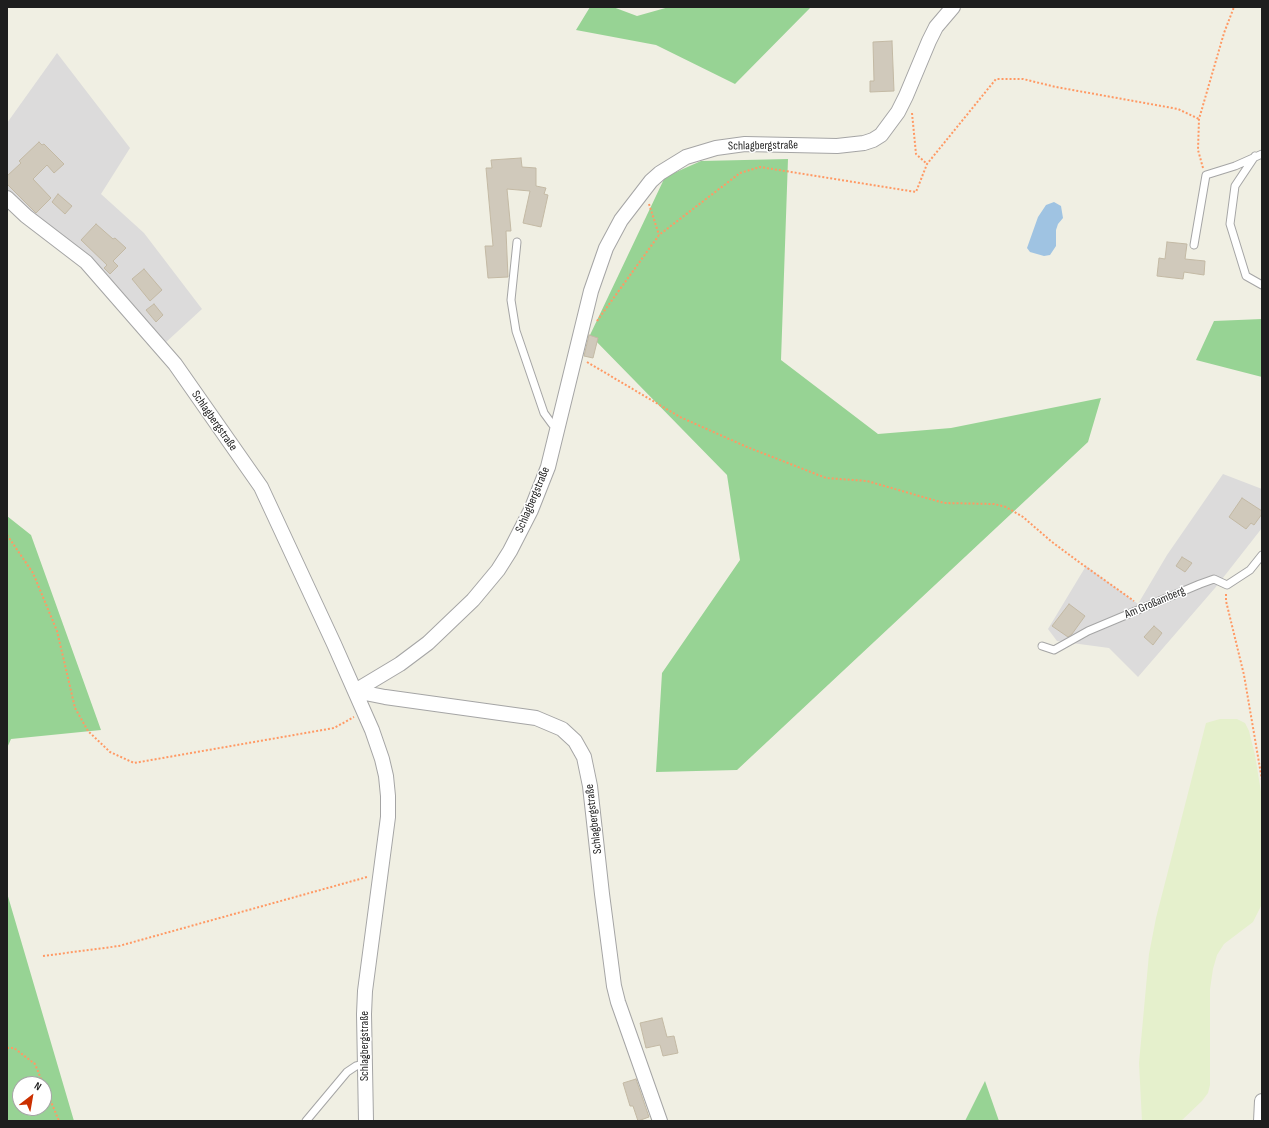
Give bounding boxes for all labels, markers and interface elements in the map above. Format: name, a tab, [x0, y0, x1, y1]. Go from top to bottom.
street label: Schlagbergstraße	[728, 138, 798, 154]
street label: Schlagbergstraße	[188, 388, 240, 454]
street label: Schlagbergstraße	[513, 465, 553, 535]
street label: Am Großamberg	[1123, 584, 1187, 622]
street label: Schlagbergstraße	[583, 783, 605, 855]
street label: Schlagbergstraße	[358, 1011, 372, 1081]
north arrow	[12, 1076, 52, 1116]
text: N	[32, 1079, 44, 1093]

